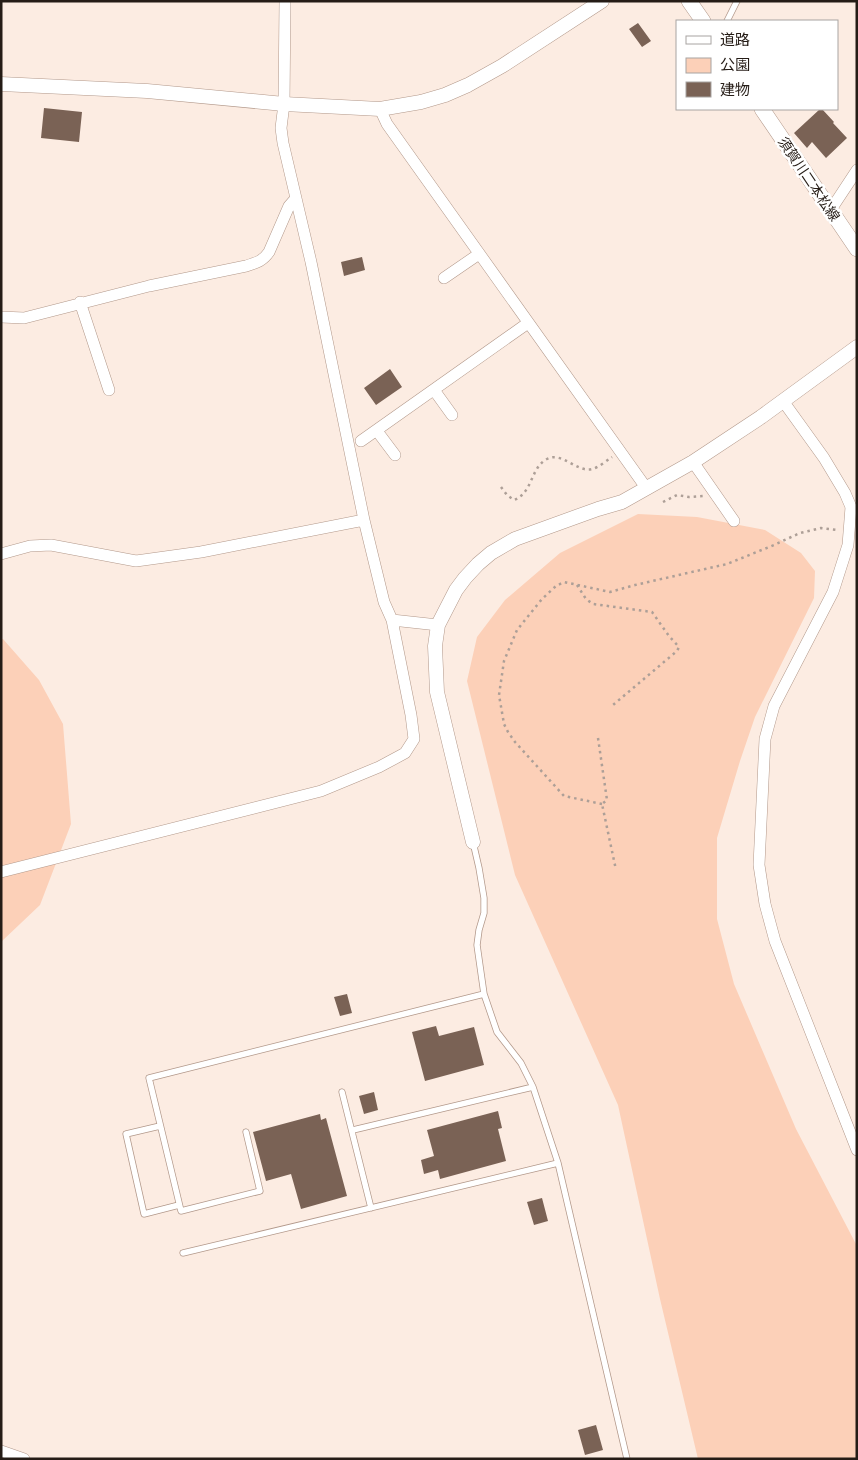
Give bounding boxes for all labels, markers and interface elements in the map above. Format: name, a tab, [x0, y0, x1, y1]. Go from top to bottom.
legend	[676, 20, 838, 110]
text: 道路	[720, 31, 750, 49]
text: 公園	[720, 56, 750, 74]
text: 建物	[720, 81, 750, 99]
street label: 須賀川二本松線	[774, 134, 843, 225]

